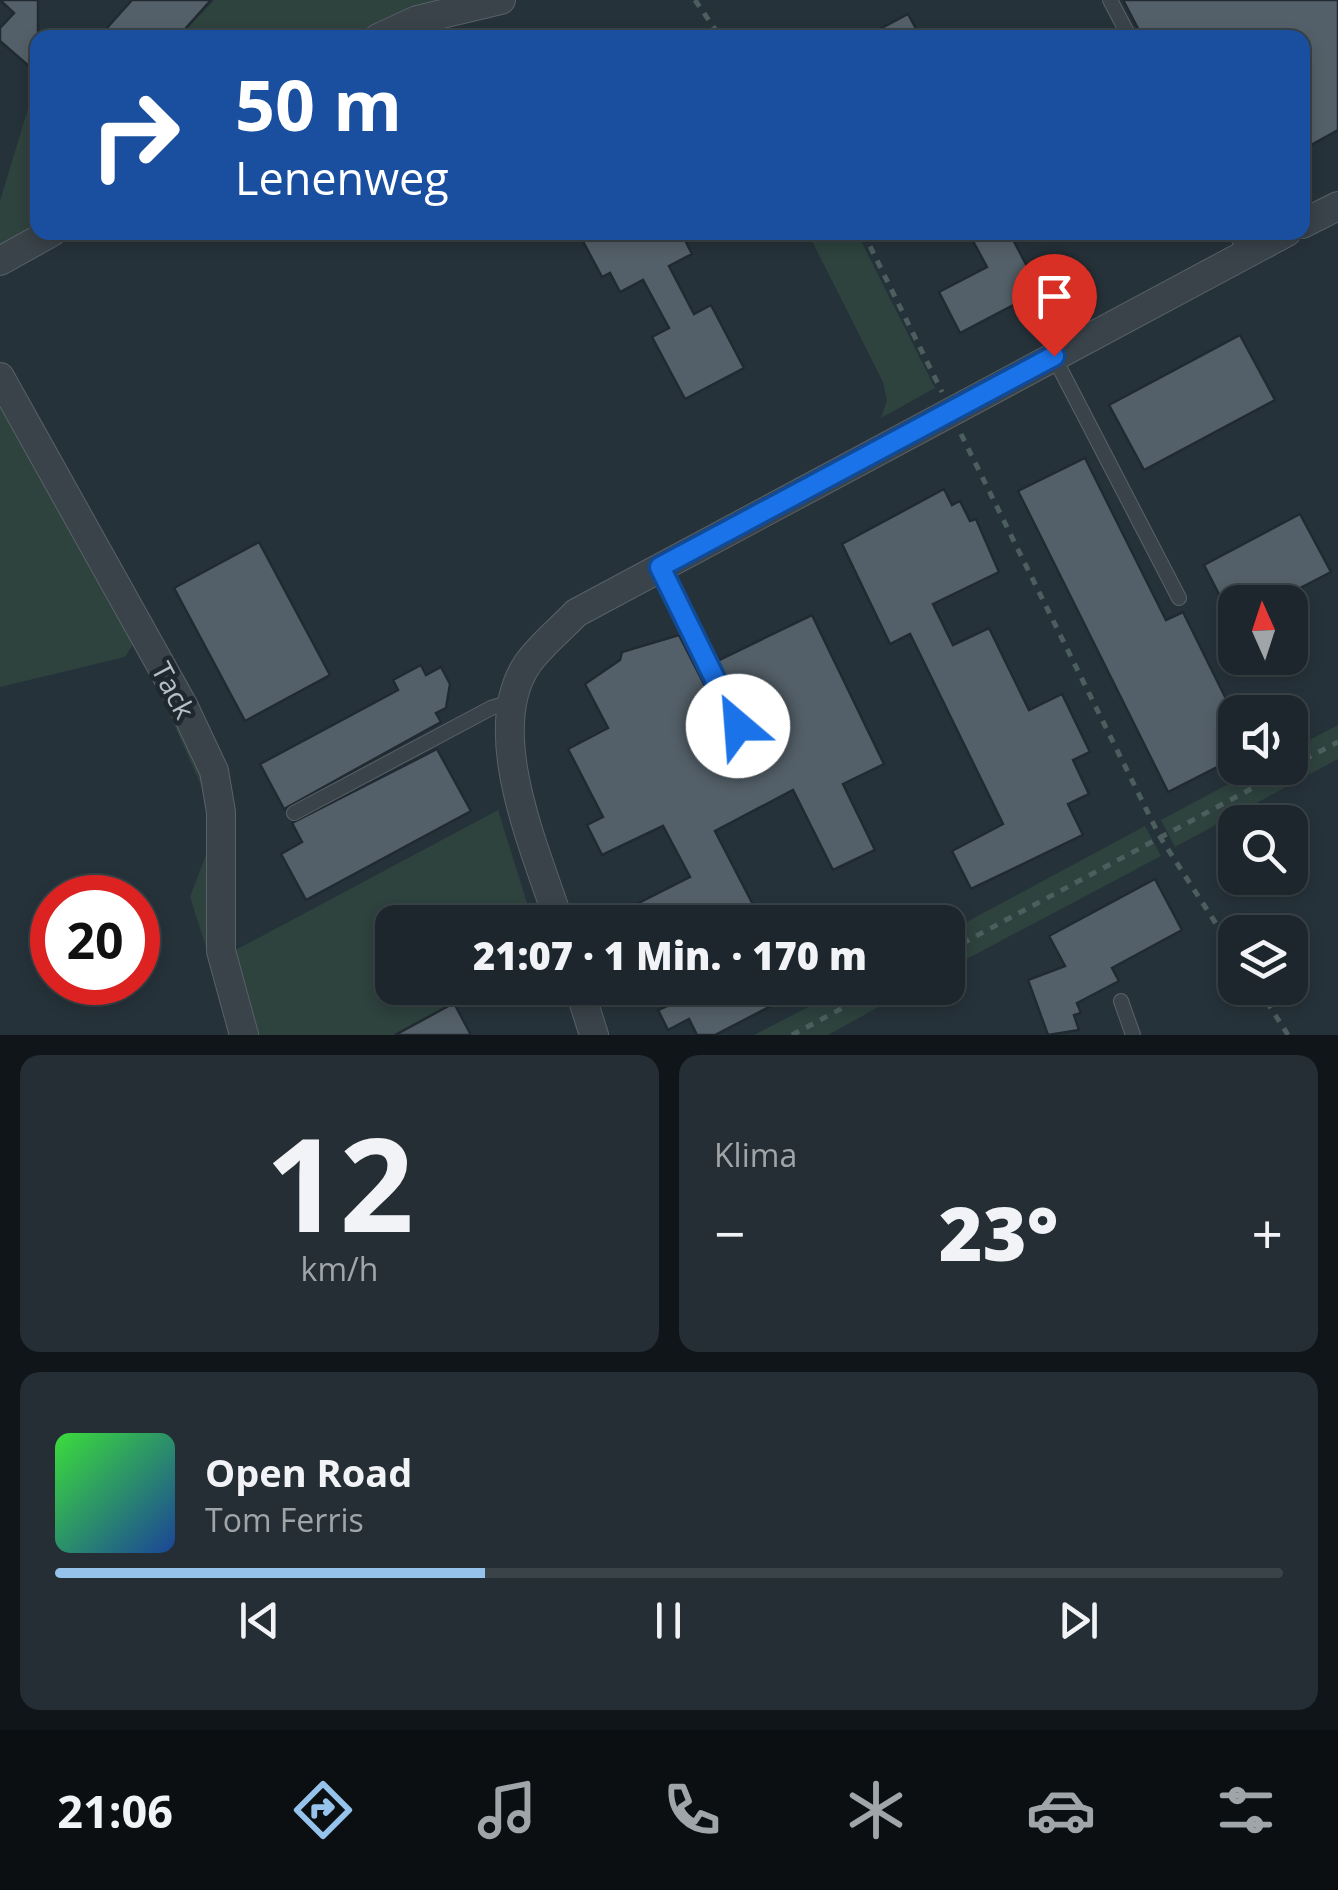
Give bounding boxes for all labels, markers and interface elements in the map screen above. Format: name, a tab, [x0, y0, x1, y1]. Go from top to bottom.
text: 50 m	[235, 56, 402, 152]
icon: right	[70, 70, 200, 200]
text: Lenenweg	[235, 147, 449, 208]
pin	[1012, 254, 1097, 357]
icon: arrive	[1027, 269, 1082, 324]
north arrow	[1218, 585, 1308, 675]
map controls	[1218, 585, 1308, 1005]
street label: Tack	[143, 655, 205, 725]
position arrow	[686, 674, 790, 778]
button: sound	[1218, 695, 1308, 785]
button: search	[1218, 805, 1308, 895]
speed limit sign: 20	[30, 875, 160, 1005]
button: layers	[1218, 915, 1308, 1005]
text: 21:07 · 1 Min. · 170 m	[473, 929, 867, 981]
text: 12	[265, 1093, 414, 1270]
text: Klima	[714, 1133, 797, 1176]
text: 23°	[939, 1181, 1058, 1283]
text: −	[714, 1195, 745, 1270]
text: +	[1252, 1195, 1283, 1270]
text: km/h	[301, 1247, 378, 1290]
text: Open Road	[205, 1446, 412, 1498]
text: Tom Ferris	[205, 1498, 364, 1541]
icon: previous	[232, 1593, 287, 1648]
icon: pause	[641, 1593, 696, 1648]
icon: next	[1051, 1593, 1106, 1648]
icon: directions	[288, 1775, 358, 1845]
icon: music	[472, 1775, 542, 1845]
icon: phone	[657, 1775, 727, 1845]
icon: climate	[841, 1775, 911, 1845]
icon: car	[1026, 1775, 1096, 1845]
icon: filters	[1211, 1775, 1281, 1845]
text: 21:06	[57, 1780, 173, 1841]

